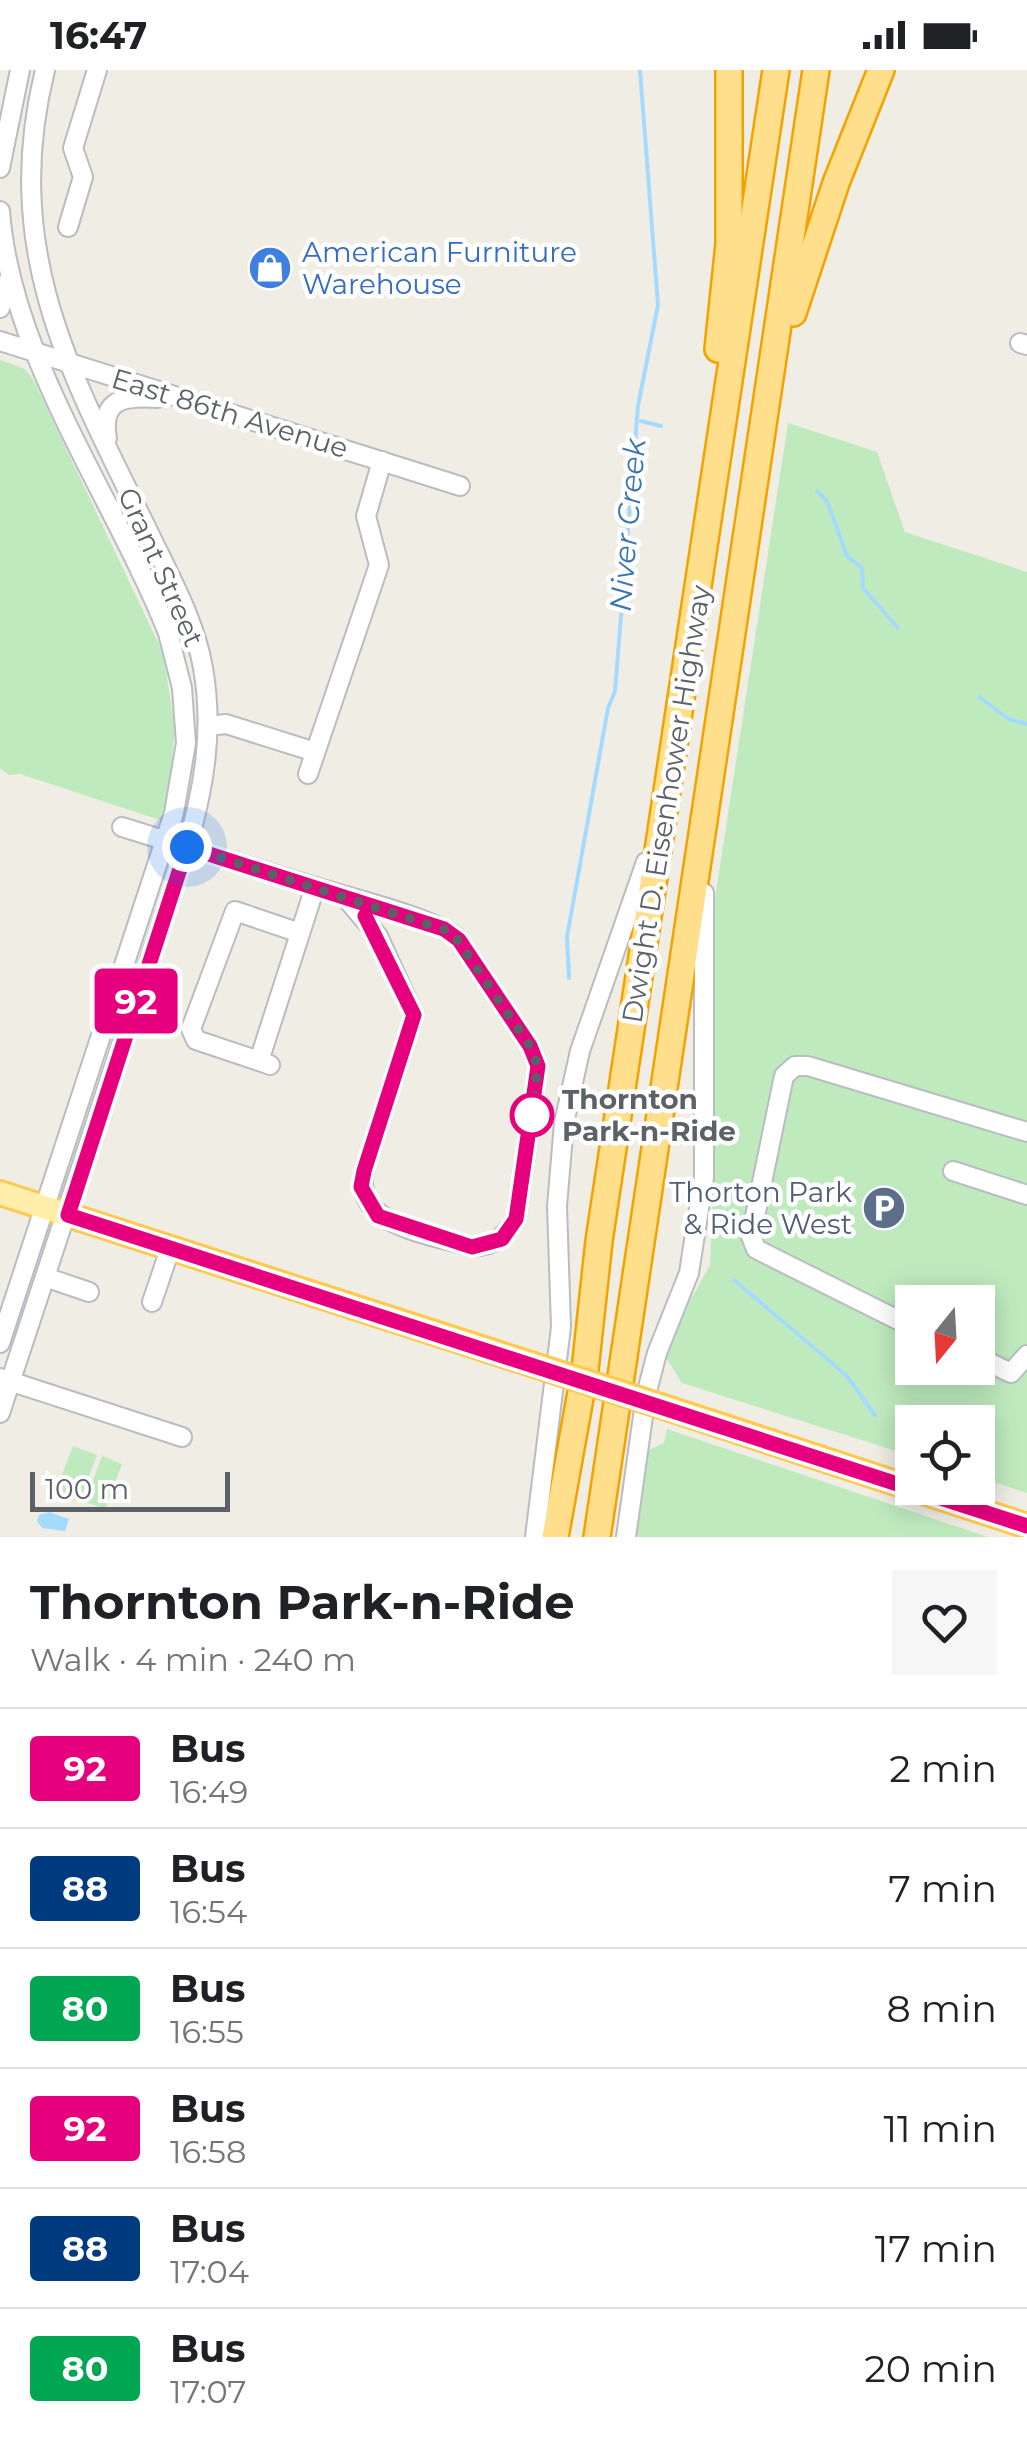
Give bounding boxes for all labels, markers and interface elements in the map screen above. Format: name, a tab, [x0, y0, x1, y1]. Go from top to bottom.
text: 16:47	[50, 12, 147, 59]
place label: American Furniture Warehouse	[302, 235, 577, 301]
shop icon: American Furniture Warehouse	[247, 245, 293, 291]
street label: East 86th Avenue	[108, 361, 352, 465]
water label: Niver Creek	[602, 436, 654, 613]
street label: Grant Street	[111, 482, 211, 652]
street label: Dwight D. Eisenhower Highway	[615, 582, 718, 1025]
your location	[162, 822, 212, 872]
line badge: 92	[91, 968, 181, 1034]
text: 92	[115, 980, 157, 1023]
place label: Thornton Park-n-Ride	[562, 1082, 736, 1148]
marker: Thornton Park-n-Ride	[511, 1094, 553, 1136]
place label: Thorton Park & Ride West	[669, 1175, 852, 1241]
parking icon: Thorton Park & Ride West	[861, 1185, 907, 1231]
north arrow	[895, 1285, 995, 1385]
map controls	[895, 1285, 995, 1505]
button: locate	[895, 1405, 995, 1505]
scale bar	[30, 1467, 230, 1512]
text: 100 m	[45, 1472, 129, 1506]
button: heart	[892, 1570, 997, 1675]
text: Thornton Park-n-Ride	[30, 1573, 575, 1631]
text: Walk · 4 min · 240 m	[30, 1640, 356, 1679]
text: Bus	[170, 1725, 245, 1772]
text: 2 min	[889, 1745, 997, 1792]
text: 92	[64, 1747, 106, 1790]
text: 16:49	[170, 1772, 248, 1811]
text: Bus	[170, 1845, 245, 1892]
text: 7 min	[888, 1865, 997, 1912]
text: 88	[62, 1867, 108, 1910]
text: 16:54	[170, 1892, 247, 1931]
text: Bus	[170, 1965, 245, 2012]
text: 8 min	[887, 1985, 997, 2032]
text: 80	[62, 1987, 108, 2030]
text: 16:55	[170, 2012, 244, 2051]
text: Bus	[170, 2085, 245, 2132]
text: 11 min	[883, 2105, 997, 2152]
text: 92	[64, 2107, 106, 2150]
text: 16:58	[170, 2132, 246, 2171]
text: Bus	[170, 2205, 245, 2252]
text: 17 min	[875, 2225, 997, 2272]
text: 88	[62, 2227, 108, 2270]
text: 17:04	[170, 2252, 249, 2291]
text: Bus	[170, 2325, 245, 2372]
text: 20 min	[864, 2345, 997, 2392]
text: 80	[62, 2347, 108, 2390]
text: 17:07	[170, 2372, 246, 2411]

